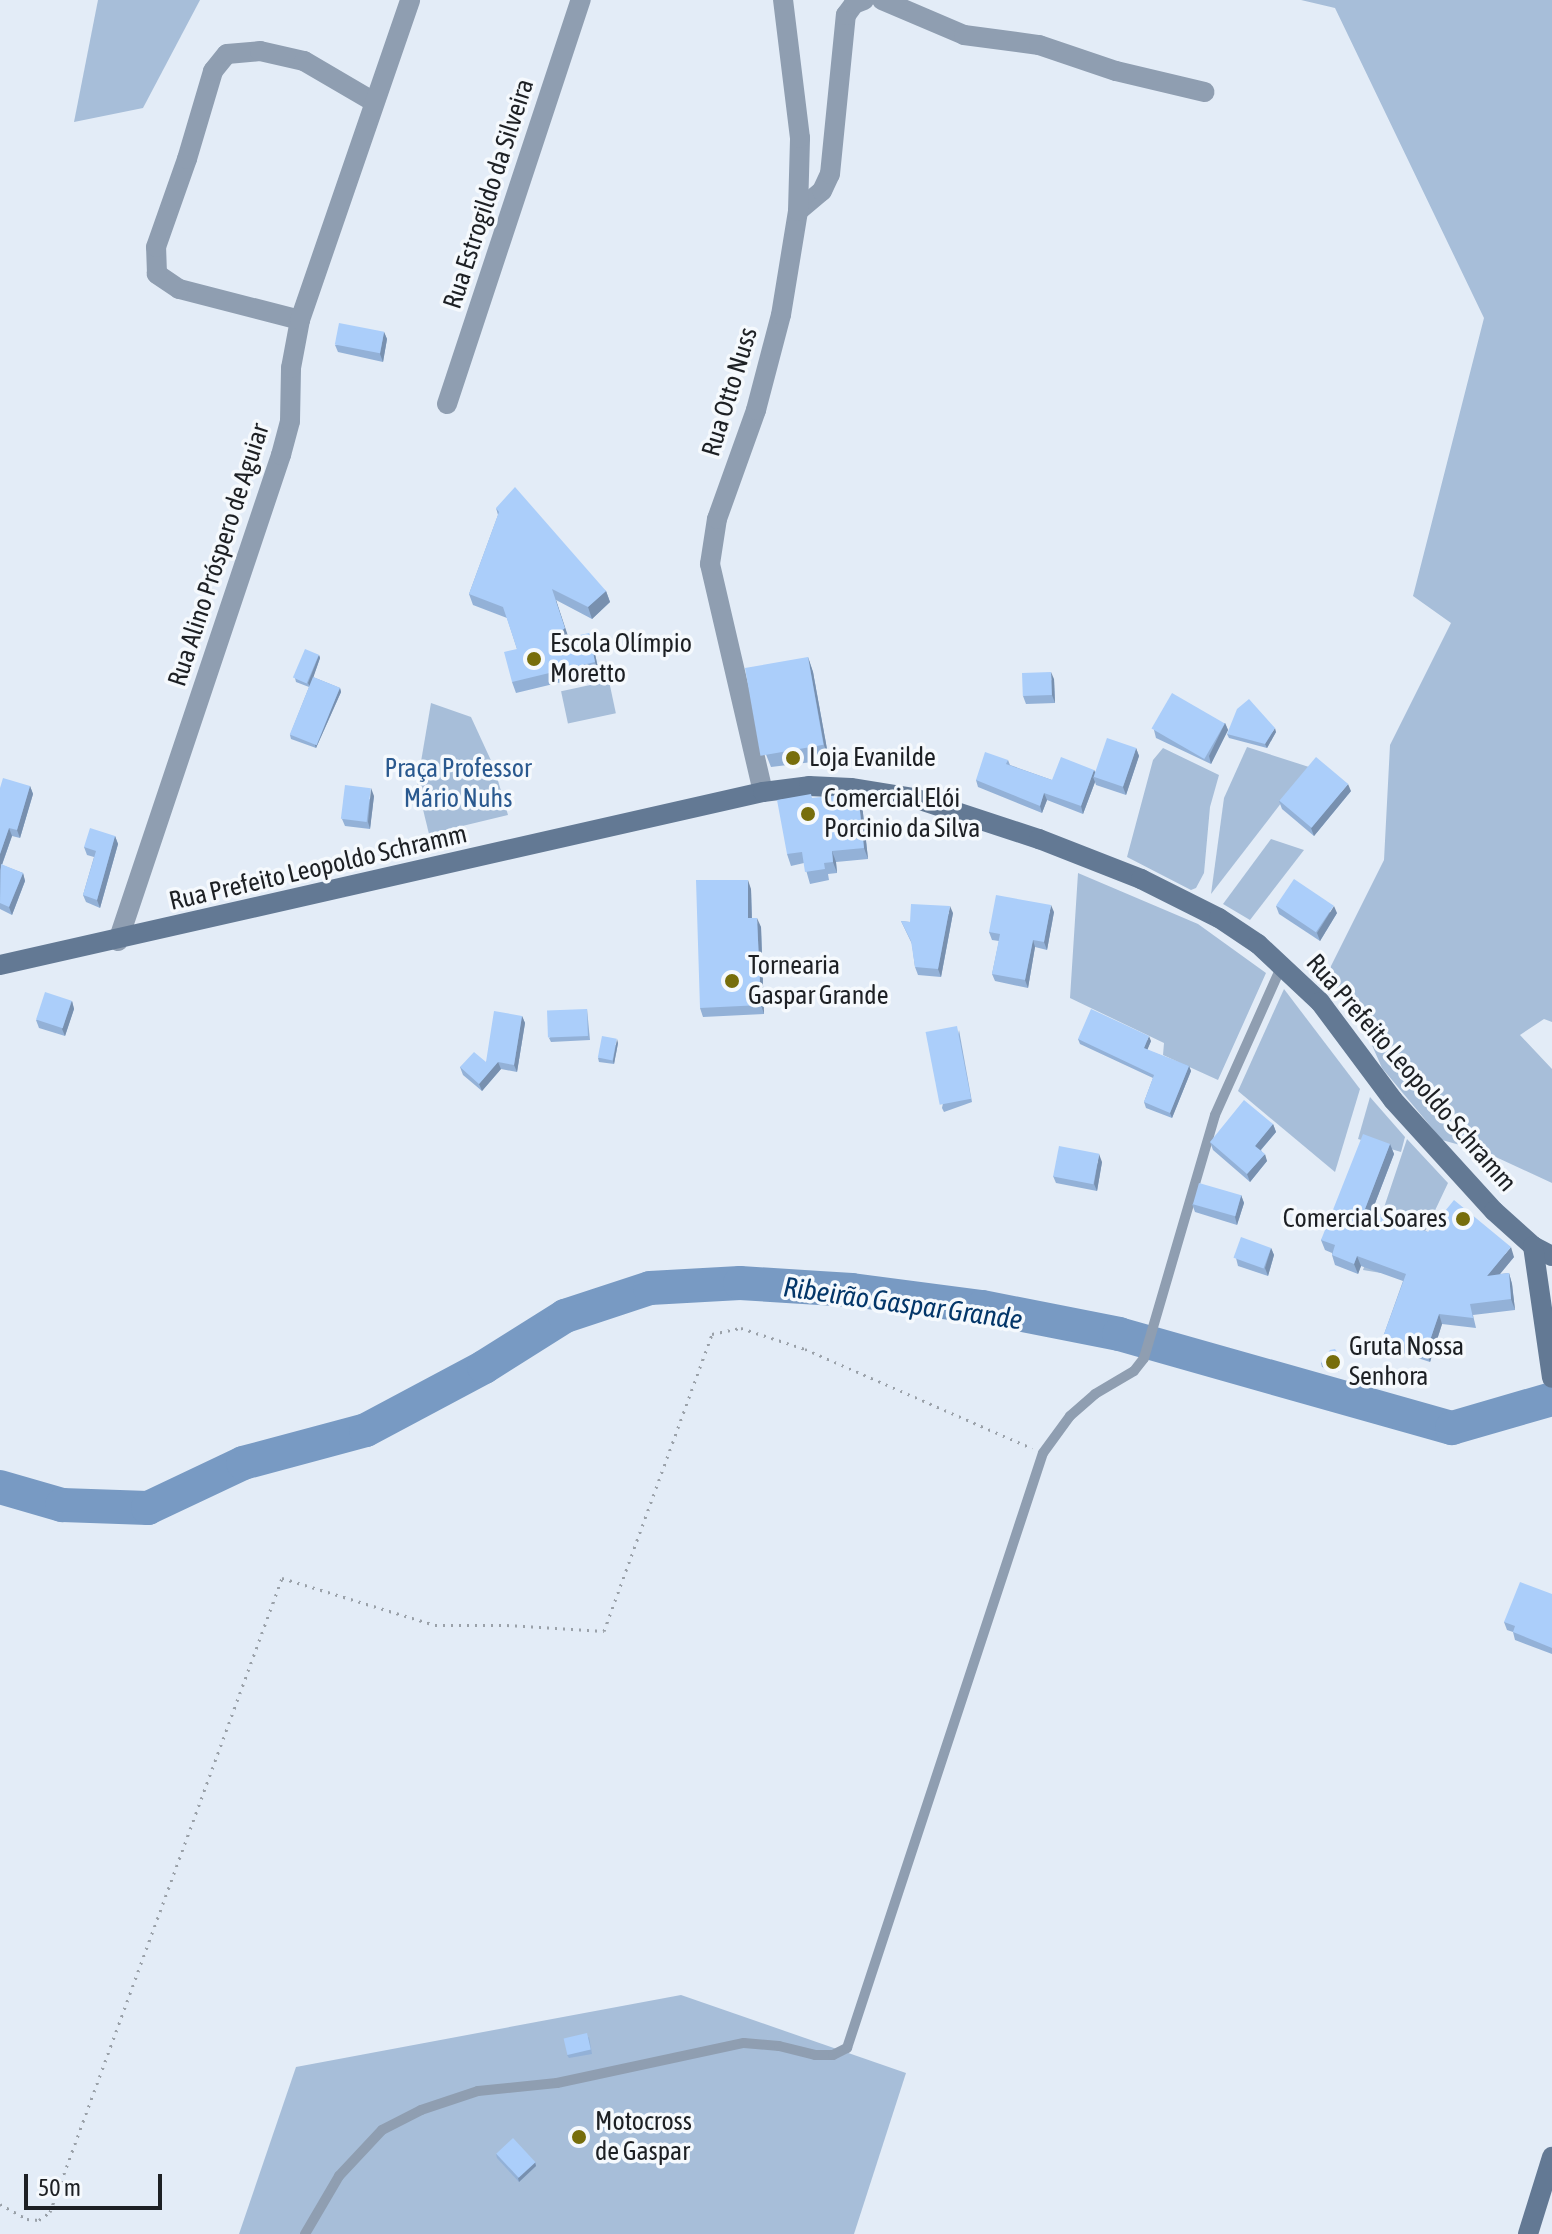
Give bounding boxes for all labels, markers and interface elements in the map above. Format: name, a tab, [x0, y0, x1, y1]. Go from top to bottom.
street label: Rua Estrogildo da Silveira	[437, 75, 541, 313]
street label: Rua Otto Nuss	[696, 324, 764, 460]
street label: Rua Alino Próspero de Aguiar	[162, 420, 276, 690]
place label: Escola Olímpio Moretto	[550, 628, 692, 690]
marker: Escola Olímpio Moretto	[525, 650, 543, 668]
place label: Loja Evanilde	[809, 742, 936, 774]
marker: Loja Evanilde	[784, 749, 802, 767]
park label: Praça Professor Mário Nuhs	[384, 753, 532, 814]
place label: Comercial Elói Porcinio da Silva	[824, 783, 980, 844]
marker: Comercial Elói Porcinio da Silva	[799, 805, 817, 823]
street label: Rua Prefeito Leopoldo Schramm	[166, 819, 470, 917]
street label: Rua Prefeito Leopoldo Schramm	[1299, 948, 1523, 1198]
place label: Tornearia Gaspar Grande	[748, 950, 888, 1012]
marker: Tornearia Gaspar Grande	[723, 972, 741, 990]
place label: Comercial Soares	[1283, 1203, 1447, 1235]
marker: Comercial Soares	[1454, 1210, 1472, 1228]
water label: Ribeirão Gaspar Grande	[781, 1270, 1025, 1336]
place label: Gruta Nossa Senhora	[1349, 1331, 1464, 1392]
marker: Gruta Nossa Senhora	[1324, 1353, 1342, 1371]
place label: Motocross de Gaspar	[595, 2106, 692, 2168]
marker: Motocross de Gaspar	[570, 2128, 588, 2146]
scale bar	[28, 2158, 166, 2208]
text: 50 m	[38, 2174, 81, 2201]

